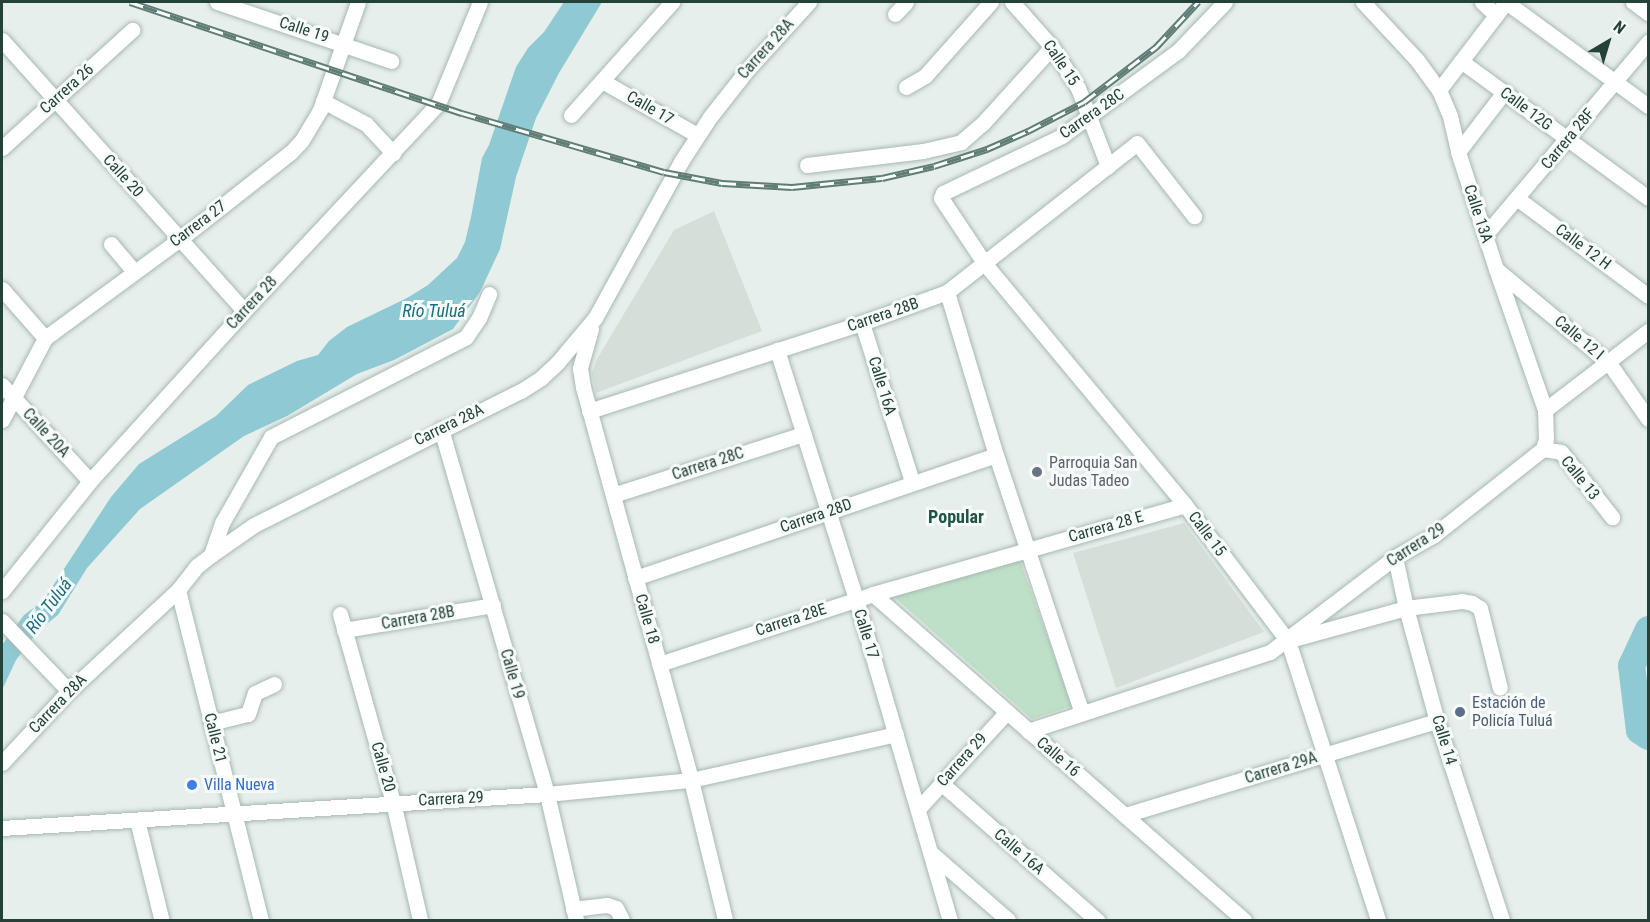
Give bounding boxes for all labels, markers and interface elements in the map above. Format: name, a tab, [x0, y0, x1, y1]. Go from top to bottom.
north arrow	[1578, 12, 1638, 72]
street label: Calle 19	[277, 13, 331, 47]
street label: Carrera 28A	[734, 15, 798, 83]
text: N	[1610, 17, 1629, 38]
street label: Calle 15	[1039, 36, 1083, 90]
street label: Carrera 26	[36, 60, 98, 118]
street label: Calle 12G	[1496, 83, 1556, 135]
street label: Carrera 28C	[1056, 85, 1128, 143]
street label: Calle 17	[623, 87, 677, 129]
street label: Carrera 28F	[1537, 105, 1599, 173]
street label: Calle 20	[99, 151, 147, 201]
street label: Calle 13A	[1460, 182, 1496, 246]
street label: Carrera 27	[166, 197, 230, 251]
street label: Calle 12 H	[1551, 220, 1615, 274]
street label: Carrera 28	[223, 272, 281, 334]
street label: Carrera 28B	[845, 294, 921, 336]
water label: Río Tuluá	[402, 300, 466, 322]
street label: Calle 12 I	[1550, 312, 1608, 364]
street label: Calle 16A	[864, 354, 900, 418]
street label: Carrera 28A	[411, 400, 487, 450]
street label: Calle 20A	[18, 404, 74, 462]
street label: Carrera 28C	[670, 443, 746, 485]
street label: Calle 13	[1556, 452, 1604, 504]
place label: Parroquia San Judas Tadeo	[1049, 453, 1138, 491]
marker: Parroquia San Judas Tadeo	[1030, 465, 1044, 479]
street label: Carrera 28D	[778, 495, 854, 537]
district label: Popular	[928, 506, 984, 528]
street label: Carrera 28 E	[1066, 507, 1146, 547]
street label: Calle 15	[1184, 508, 1230, 560]
street label: Carrera 29	[1383, 519, 1449, 571]
water label: Río Tuluá	[21, 574, 77, 638]
street label: Calle 18	[631, 592, 663, 646]
street label: Carrera 28E	[753, 600, 829, 640]
street label: Carrera 28B	[380, 602, 456, 634]
street label: Calle 17	[849, 607, 883, 661]
street label: Calle 19	[496, 647, 528, 701]
street label: Carrera 28A	[25, 670, 91, 738]
place label: Estación de Policía Tuluá	[1472, 693, 1553, 731]
marker: Estación de Policía Tuluá	[1453, 705, 1467, 719]
street label: Calle 21	[200, 711, 230, 765]
street label: Calle 14	[1427, 713, 1461, 767]
street label: Carrera 29	[933, 729, 991, 791]
street label: Calle 16	[1032, 733, 1084, 781]
street label: Calle 20	[367, 740, 399, 794]
street label: Carrera 29A	[1242, 748, 1320, 788]
place label: Villa Nueva	[204, 775, 275, 795]
marker: Villa Nueva	[185, 778, 199, 792]
street label: Carrera 29	[418, 788, 484, 810]
street label: Calle 16A	[990, 825, 1048, 879]

